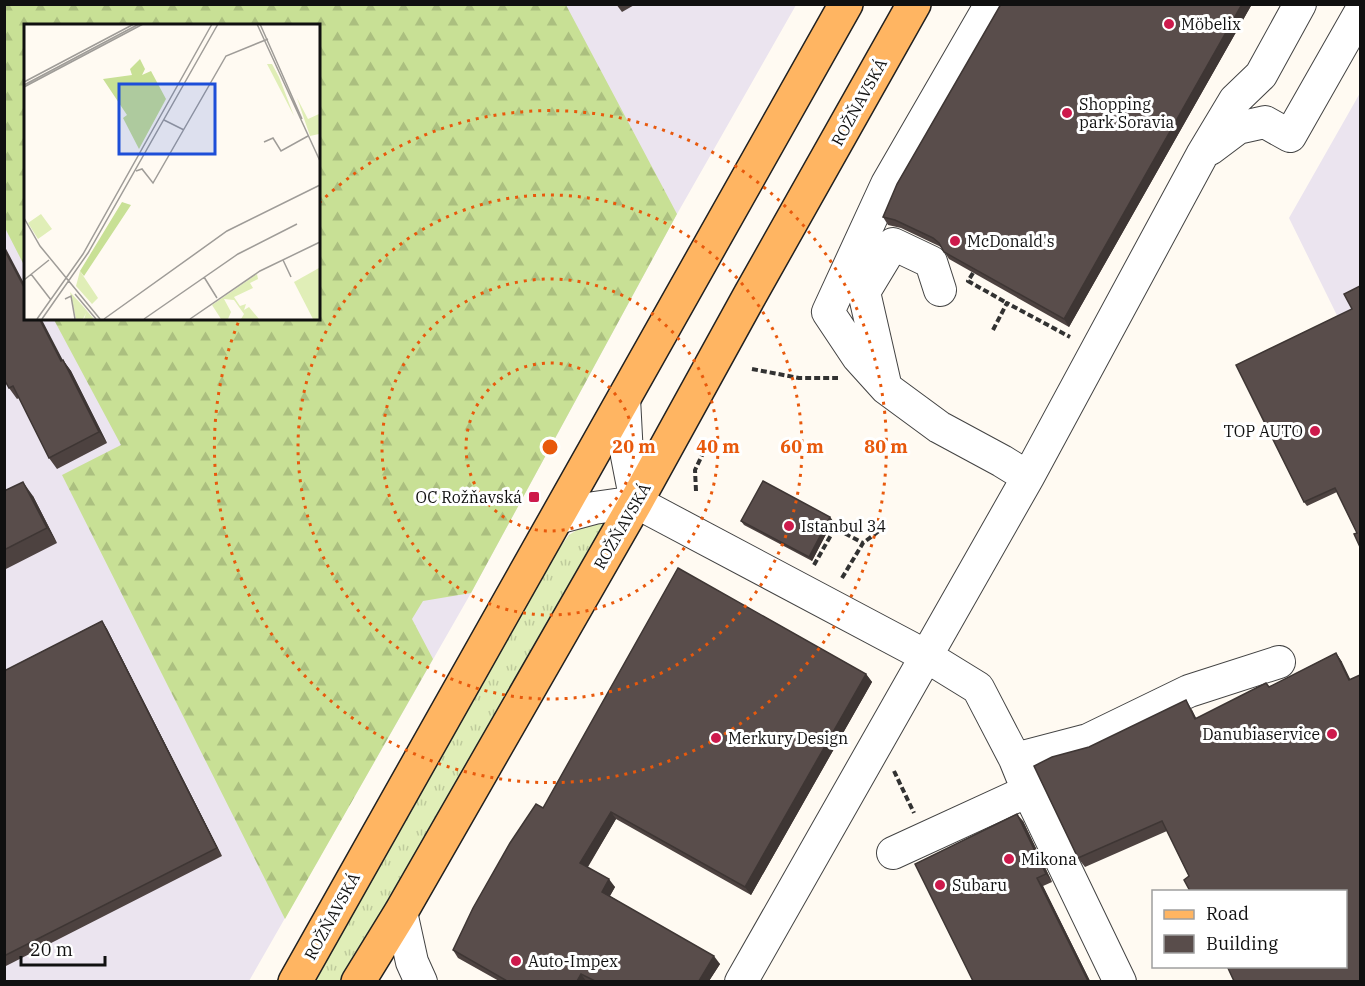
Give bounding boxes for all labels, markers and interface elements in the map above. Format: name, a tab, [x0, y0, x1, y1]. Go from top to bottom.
place label: Möbelix	[1181, 14, 1241, 34]
marker: Möbelix	[1162, 17, 1176, 31]
inset map	[24, 24, 320, 320]
street label: ROŽŇAVSKÁ	[826, 54, 891, 149]
place label: Shopping park Soravia	[1079, 94, 1174, 132]
marker: Shopping park Soravia	[1060, 106, 1074, 120]
place label: McDonald's	[967, 231, 1055, 251]
marker: McDonald's	[948, 234, 962, 248]
place label: TOP AUTO	[1223, 421, 1303, 441]
marker: TOP AUTO	[1308, 424, 1322, 438]
text: 20 m	[612, 435, 656, 458]
text: 40 m	[696, 435, 740, 458]
text: 60 m	[780, 435, 824, 458]
text: 80 m	[864, 435, 908, 458]
centre of rings	[540, 437, 560, 457]
street label: ROŽŇAVSKÁ	[588, 479, 655, 573]
place label: OC Rožňavská	[416, 487, 522, 507]
marker: OC Rožňavská	[527, 490, 541, 504]
place label: Istanbul 34	[801, 516, 886, 536]
marker: Istanbul 34	[782, 519, 796, 533]
place label: Danubiaservice	[1202, 724, 1320, 744]
marker: Danubiaservice	[1325, 727, 1339, 741]
place label: Merkury Design	[728, 728, 848, 748]
marker: Merkury Design	[709, 731, 723, 745]
place label: Mikona	[1021, 849, 1077, 869]
marker: Mikona	[1002, 852, 1016, 866]
street label: ROŽŇAVSKÁ	[299, 868, 364, 963]
place label: Subaru	[952, 875, 1007, 895]
marker: Subaru	[933, 878, 947, 892]
legend	[1152, 890, 1347, 968]
text: Road	[1206, 902, 1249, 925]
scale bar	[21, 929, 105, 967]
text: Building	[1206, 932, 1278, 955]
text: 20 m	[30, 938, 73, 961]
place label: Auto-Impex	[528, 951, 618, 971]
marker: Auto-Impex	[509, 954, 523, 968]

